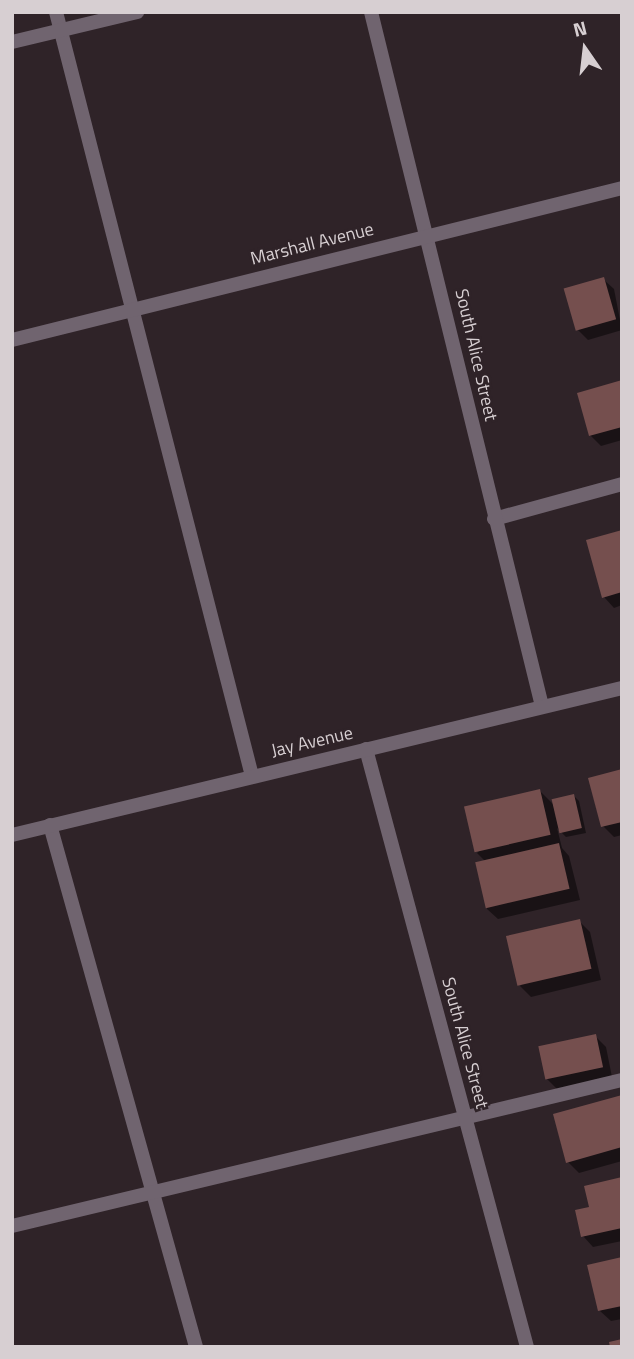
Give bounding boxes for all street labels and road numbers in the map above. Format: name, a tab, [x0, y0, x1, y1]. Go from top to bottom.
street label: Marshall Avenue	[248, 218, 376, 270]
street label: South Alice Street	[450, 287, 502, 423]
street label: Jay Avenue	[269, 722, 355, 762]
street label: South Alice Street	[437, 975, 493, 1111]

